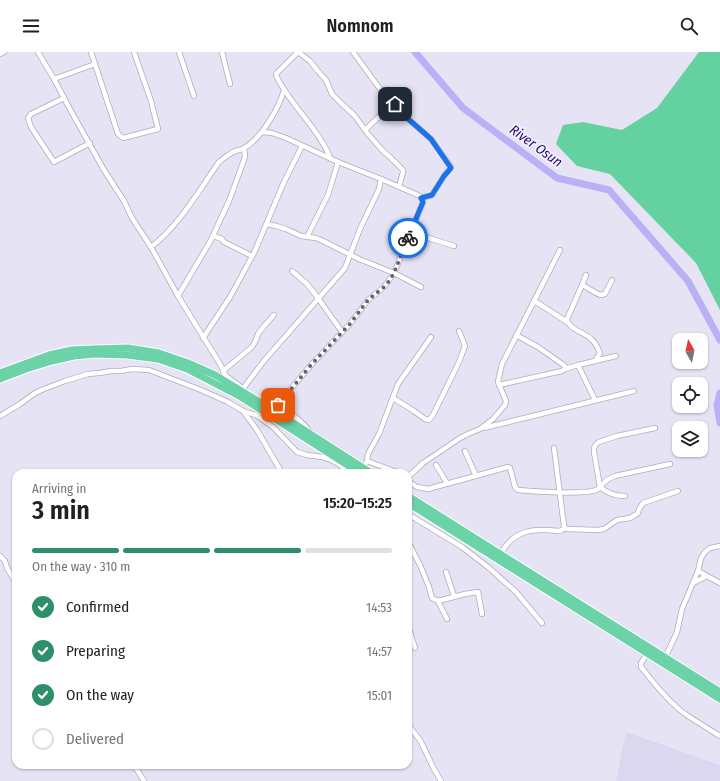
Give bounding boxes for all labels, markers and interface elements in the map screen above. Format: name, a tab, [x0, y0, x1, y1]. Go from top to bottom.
icon: menu	[20, 15, 42, 37]
text: Nomnom	[327, 15, 394, 37]
icon: search	[678, 15, 700, 37]
pin	[378, 87, 412, 121]
icon: home	[384, 93, 406, 115]
water label: River Osun	[506, 121, 566, 171]
courier	[388, 218, 428, 258]
icon: bike	[397, 227, 419, 249]
north arrow	[672, 333, 708, 369]
map controls	[672, 333, 708, 457]
button: locate	[672, 377, 708, 413]
pin	[261, 388, 295, 422]
icon: bag	[267, 394, 289, 416]
button: layers	[672, 421, 708, 457]
text: Arriving in	[32, 481, 86, 496]
text: 15:20–15:25	[323, 494, 392, 512]
text: 3 min	[32, 495, 90, 526]
text: On the way · 310 m	[32, 559, 130, 574]
icon: check	[32, 596, 54, 618]
text: Confirmed	[66, 598, 129, 616]
text: 14:53	[366, 600, 392, 615]
icon: check	[32, 640, 54, 662]
text: Preparing	[66, 642, 125, 660]
text: 14:57	[367, 644, 392, 659]
icon: check	[32, 684, 54, 706]
text: On the way	[66, 686, 134, 704]
text: 15:01	[367, 688, 392, 703]
text: Delivered	[66, 730, 124, 748]

